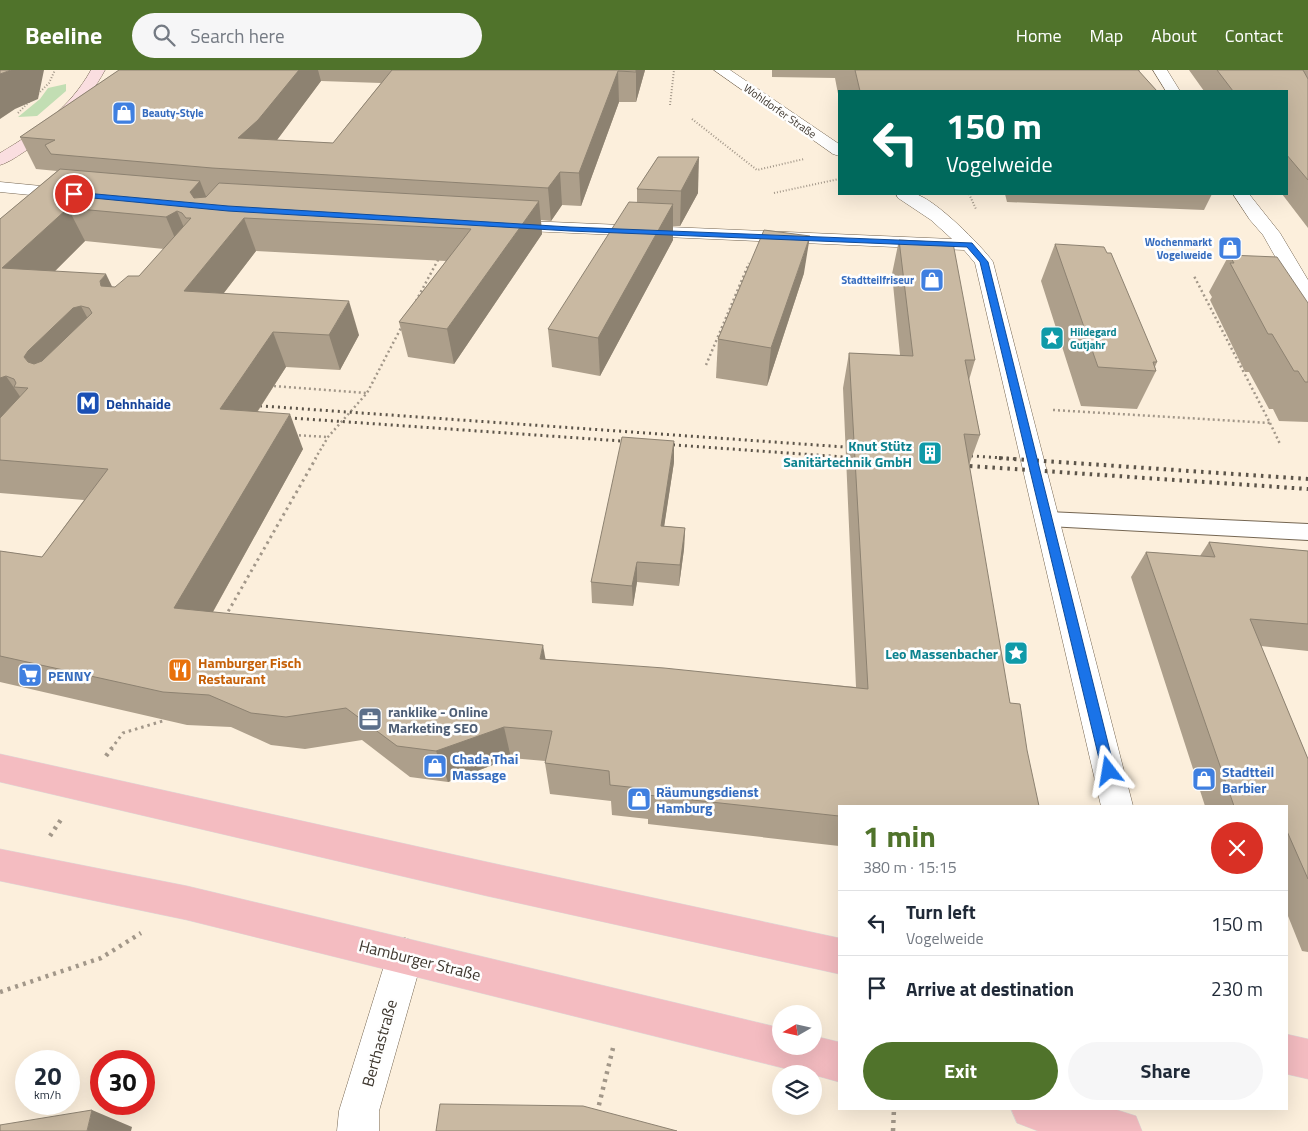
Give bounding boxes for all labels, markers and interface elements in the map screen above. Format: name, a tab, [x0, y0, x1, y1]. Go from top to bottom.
search box	[132, 13, 482, 58]
text: Beeline	[25, 17, 102, 53]
icon: search	[150, 21, 178, 49]
text: Search here	[190, 21, 285, 50]
text: Home	[1016, 22, 1062, 49]
text: Map	[1090, 22, 1123, 49]
text: About	[1151, 22, 1197, 49]
text: Contact	[1225, 22, 1283, 49]
street label: Wohldorfer Straße	[740, 80, 820, 142]
text: 150 m	[946, 99, 1042, 153]
shop icon: Beauty-Style	[111, 100, 137, 126]
place label: Beauty-Style	[142, 105, 204, 121]
icon: left	[863, 110, 928, 175]
text: Vogelweide	[946, 147, 1053, 181]
pin	[53, 173, 95, 215]
icon: arrive	[60, 180, 88, 208]
place label: Wochenmarkt Vogelweide	[1145, 234, 1212, 263]
shop icon: Wochenmarkt Vogelweide	[1217, 235, 1243, 261]
shop icon: Stadtteilfriseur	[919, 267, 945, 293]
place label: Stadtteilfriseur	[841, 272, 914, 288]
place label: Hildegard Gutjahr	[1070, 324, 1117, 353]
place icon: Hildegard Gutjahr	[1039, 325, 1065, 351]
metro station icon: Dehnhaide	[75, 390, 101, 416]
place label: Dehnhaide	[106, 393, 171, 414]
place label: Knut Stütz Sanitärtechnik GmbH	[783, 435, 912, 472]
building icon: Knut Stütz Sanitärtechnik GmbH	[917, 440, 943, 466]
place icon: Leo Massenbacher	[1003, 640, 1029, 666]
place label: Leo Massenbacher	[885, 643, 998, 664]
place label: Hamburger Fisch Restaurant	[198, 652, 302, 689]
restaurant icon: Hamburger Fisch Restaurant	[167, 657, 193, 683]
supermarket icon: PENNY	[17, 662, 43, 688]
place label: PENNY	[48, 665, 91, 686]
place label: ranklike - Online Marketing SEO	[388, 701, 488, 738]
office icon: ranklike - Online Marketing SEO	[357, 706, 383, 732]
position arrow	[1082, 744, 1134, 796]
place label: Chada Thai Massage	[452, 748, 518, 785]
shop icon: Chada Thai Massage	[422, 753, 448, 779]
place label: Stadtteil Barbier	[1222, 761, 1274, 798]
shop icon: Stadtteil Barbier	[1191, 766, 1217, 792]
place label: Räumungsdienst Hamburg	[656, 781, 759, 818]
shop icon: Räumungsdienst Hamburg	[626, 786, 652, 812]
text: 1 min	[863, 813, 936, 859]
button: close	[1211, 822, 1263, 874]
text: 380 m · 15:15	[863, 855, 957, 879]
text: Turn left	[906, 897, 976, 926]
icon: left	[863, 909, 891, 937]
text: 150 m	[1211, 909, 1263, 938]
text: Vogelweide	[906, 926, 984, 950]
street label: Hamburger Straße	[357, 933, 483, 987]
icon: arrive	[863, 974, 891, 1002]
text: Arrive at destination	[906, 974, 1074, 1003]
text: 230 m	[1211, 974, 1263, 1003]
street label: Berthastraße	[355, 997, 403, 1089]
north arrow	[772, 1005, 822, 1055]
map controls	[772, 1005, 822, 1115]
button: Exit	[863, 1042, 1058, 1100]
button: Share	[1068, 1042, 1263, 1100]
speed limit sign: 30	[90, 1050, 155, 1115]
text: 20	[33, 1057, 62, 1095]
button: layers	[772, 1065, 822, 1115]
text: km/h	[34, 1085, 61, 1104]

